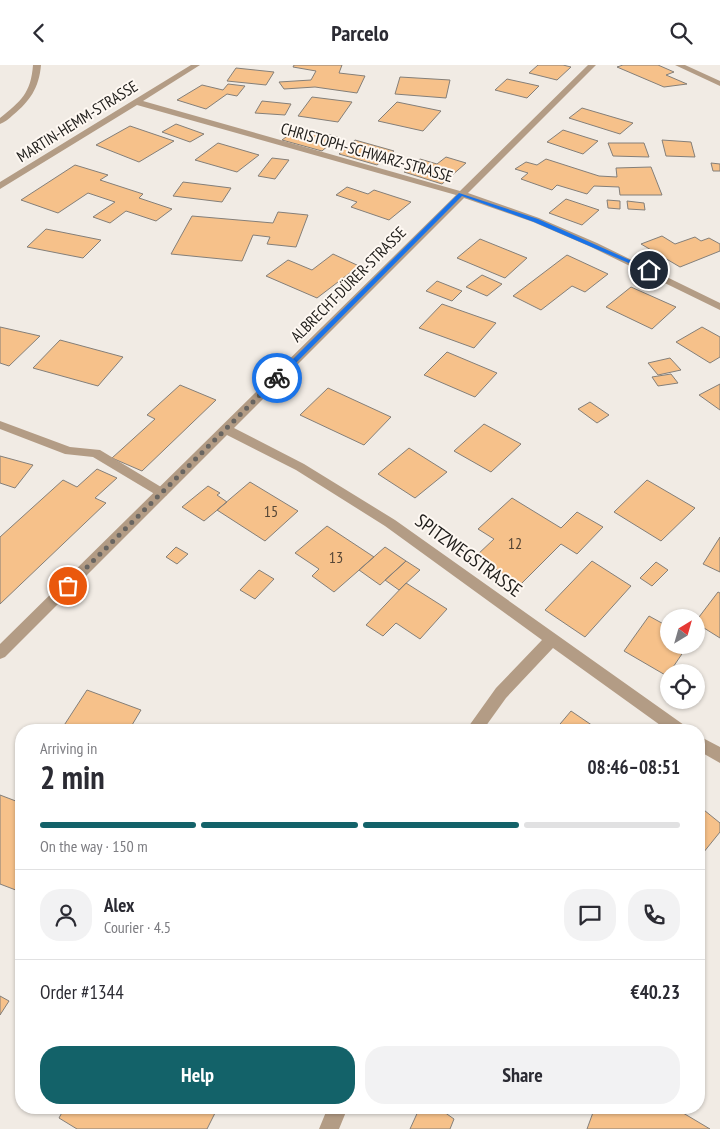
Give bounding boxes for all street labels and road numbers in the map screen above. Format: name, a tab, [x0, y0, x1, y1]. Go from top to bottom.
street label: MARTIN-HEMM-STRASSE	[13, 76, 141, 166]
street label: CHRISTOPH-SCHWARZ-STRASSE	[279, 118, 455, 186]
street label: ALBRECHT-DÜRER-STRASSE	[286, 222, 410, 346]
street label: SPITZWEGSTRASSE	[411, 508, 527, 602]

